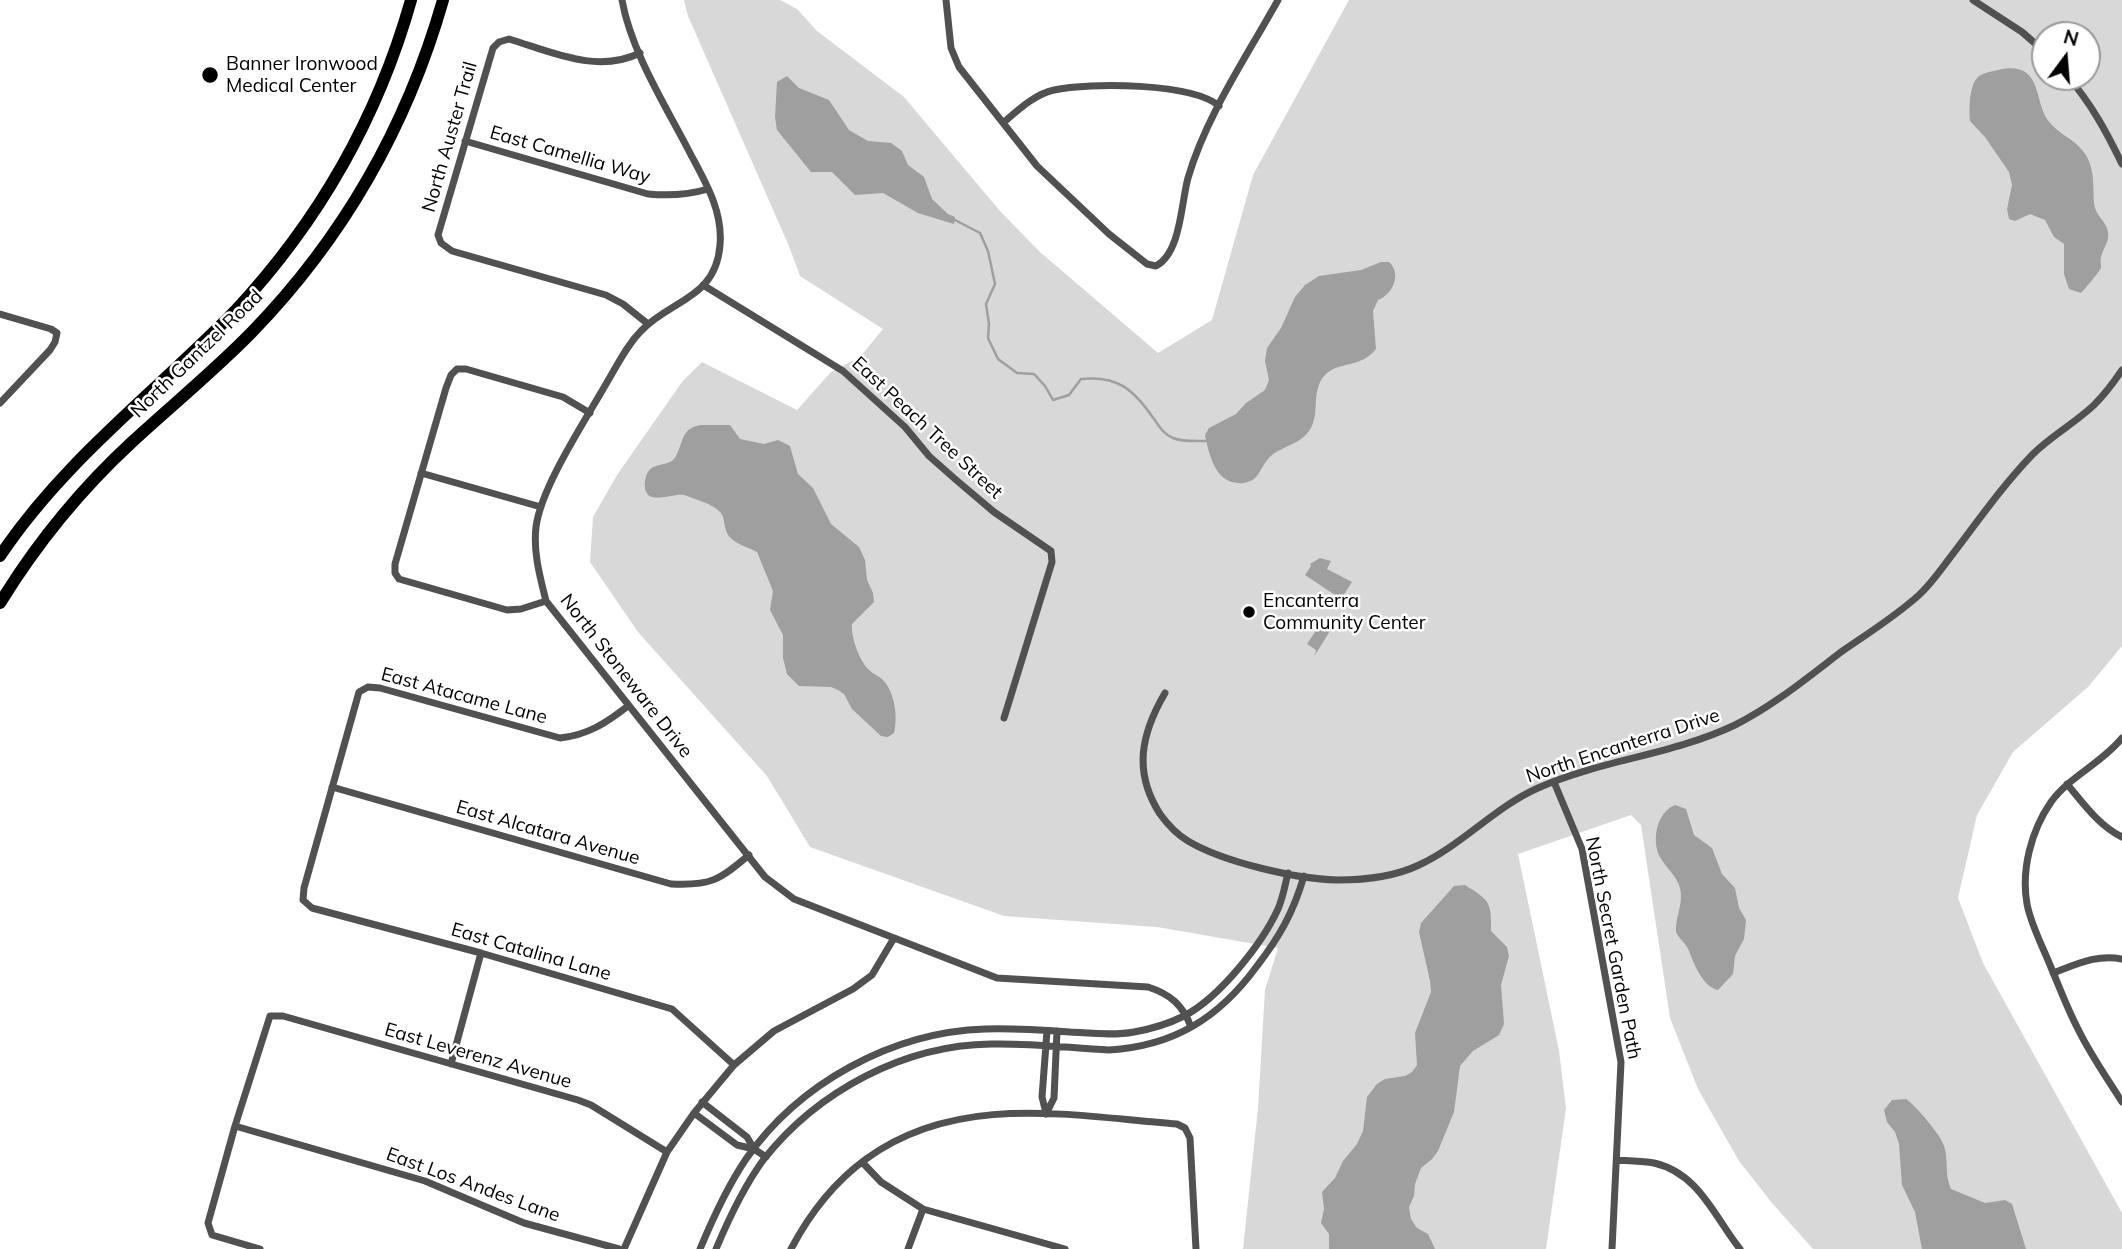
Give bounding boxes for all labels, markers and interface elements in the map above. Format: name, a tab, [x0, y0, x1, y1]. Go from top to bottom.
north arrow	[2031, 21, 2101, 91]
text: N	[2061, 24, 2081, 51]
place label: Banner Ironwood Medical Center	[226, 53, 378, 97]
street label: North Auster Trail	[418, 59, 482, 215]
marker: Banner Ironwood Medical Center	[200, 65, 220, 85]
street label: East Camellia Way	[487, 121, 653, 189]
street label: North Gantzel Road	[126, 285, 268, 423]
street label: East Peach Tree Street	[847, 352, 1007, 504]
street label: North Stoneware Drive	[555, 590, 697, 762]
place label: Encanterra Community Center	[1263, 590, 1426, 634]
marker: Encanterra Community Center	[1241, 604, 1257, 620]
street label: East Atacame Lane	[378, 663, 550, 729]
street label: North Encanterra Drive	[1523, 704, 1723, 788]
street label: East Alcatara Avenue	[454, 796, 642, 870]
street label: North Secret Garden Path	[1580, 835, 1646, 1061]
street label: East Catalina Lane	[448, 918, 614, 986]
street label: East Leverenz Avenue	[382, 1018, 574, 1094]
street label: East Los Andes Lane	[383, 1143, 563, 1227]

